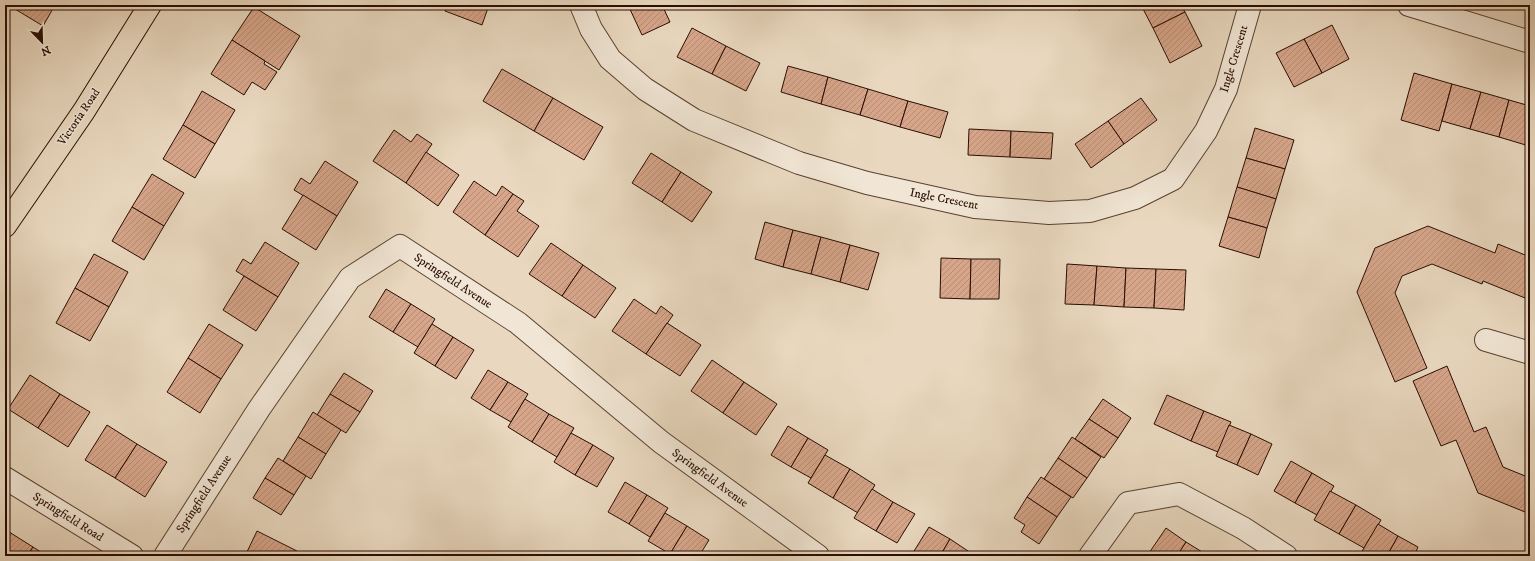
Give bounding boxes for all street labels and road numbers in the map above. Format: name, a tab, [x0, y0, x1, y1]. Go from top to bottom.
street label: Ingle Crescent	[1217, 23, 1251, 95]
street label: Victoria Road	[54, 86, 104, 149]
street label: Ingle Crescent	[908, 185, 980, 213]
street label: Springfield Avenue	[411, 250, 495, 312]
street label: Springfield Avenue	[669, 445, 751, 511]
street label: Springfield Avenue	[173, 452, 235, 536]
street label: Springfield Road	[30, 489, 106, 545]

